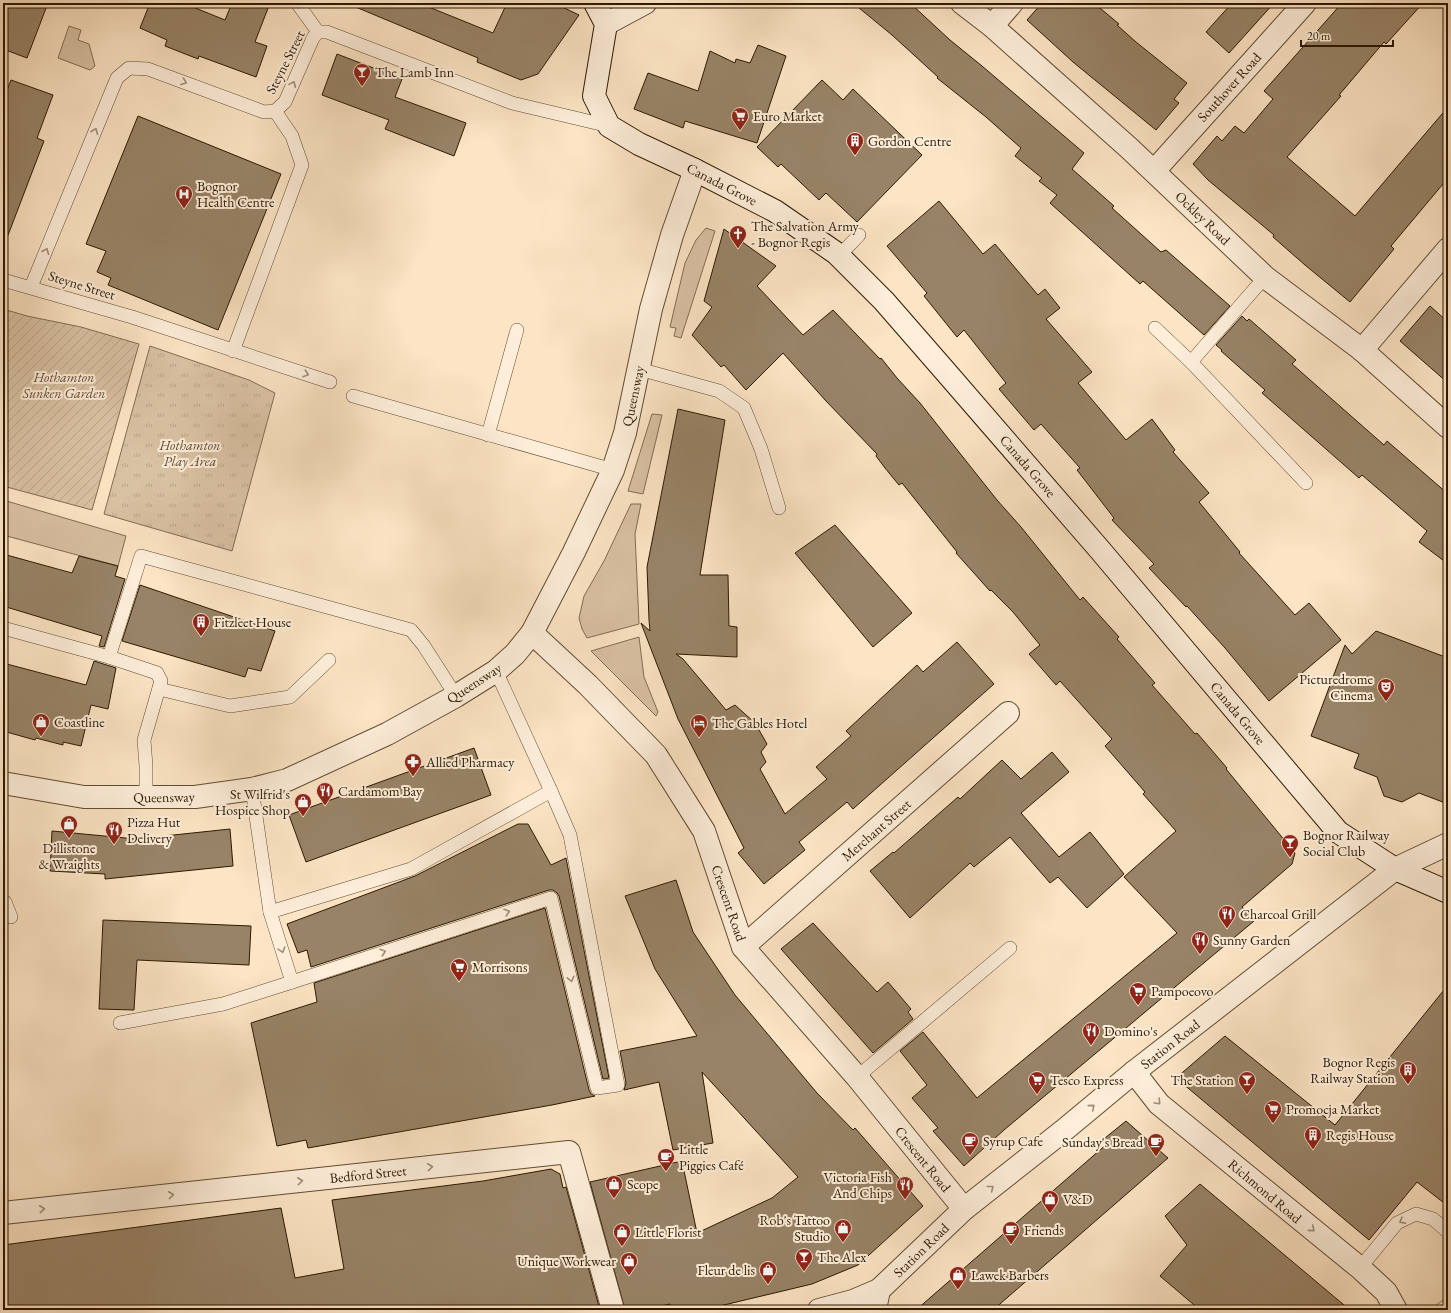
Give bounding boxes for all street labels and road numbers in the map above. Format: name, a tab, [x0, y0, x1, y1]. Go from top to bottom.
street label: Steyne Street	[261, 27, 309, 97]
street label: Southover Road	[1193, 48, 1265, 125]
street label: Canada Grove	[684, 159, 761, 210]
street label: Ockley Road	[1172, 187, 1235, 249]
street label: Steyne Street	[46, 266, 118, 304]
street label: Queensway	[618, 363, 648, 428]
street label: Canada Grove	[996, 431, 1060, 501]
street label: Queensway	[443, 658, 506, 707]
street label: Canada Grove	[1206, 678, 1270, 749]
street label: Queensway	[133, 787, 196, 807]
street label: Merchant Street	[838, 795, 915, 865]
street label: Crescent Road	[708, 863, 751, 944]
street label: Station Road	[1137, 1015, 1204, 1073]
street label: Crescent Road	[891, 1122, 956, 1196]
street label: Richmond Road	[1224, 1155, 1306, 1228]
street label: Bedford Street	[329, 1161, 408, 1187]
street label: Station Road	[889, 1218, 953, 1281]

